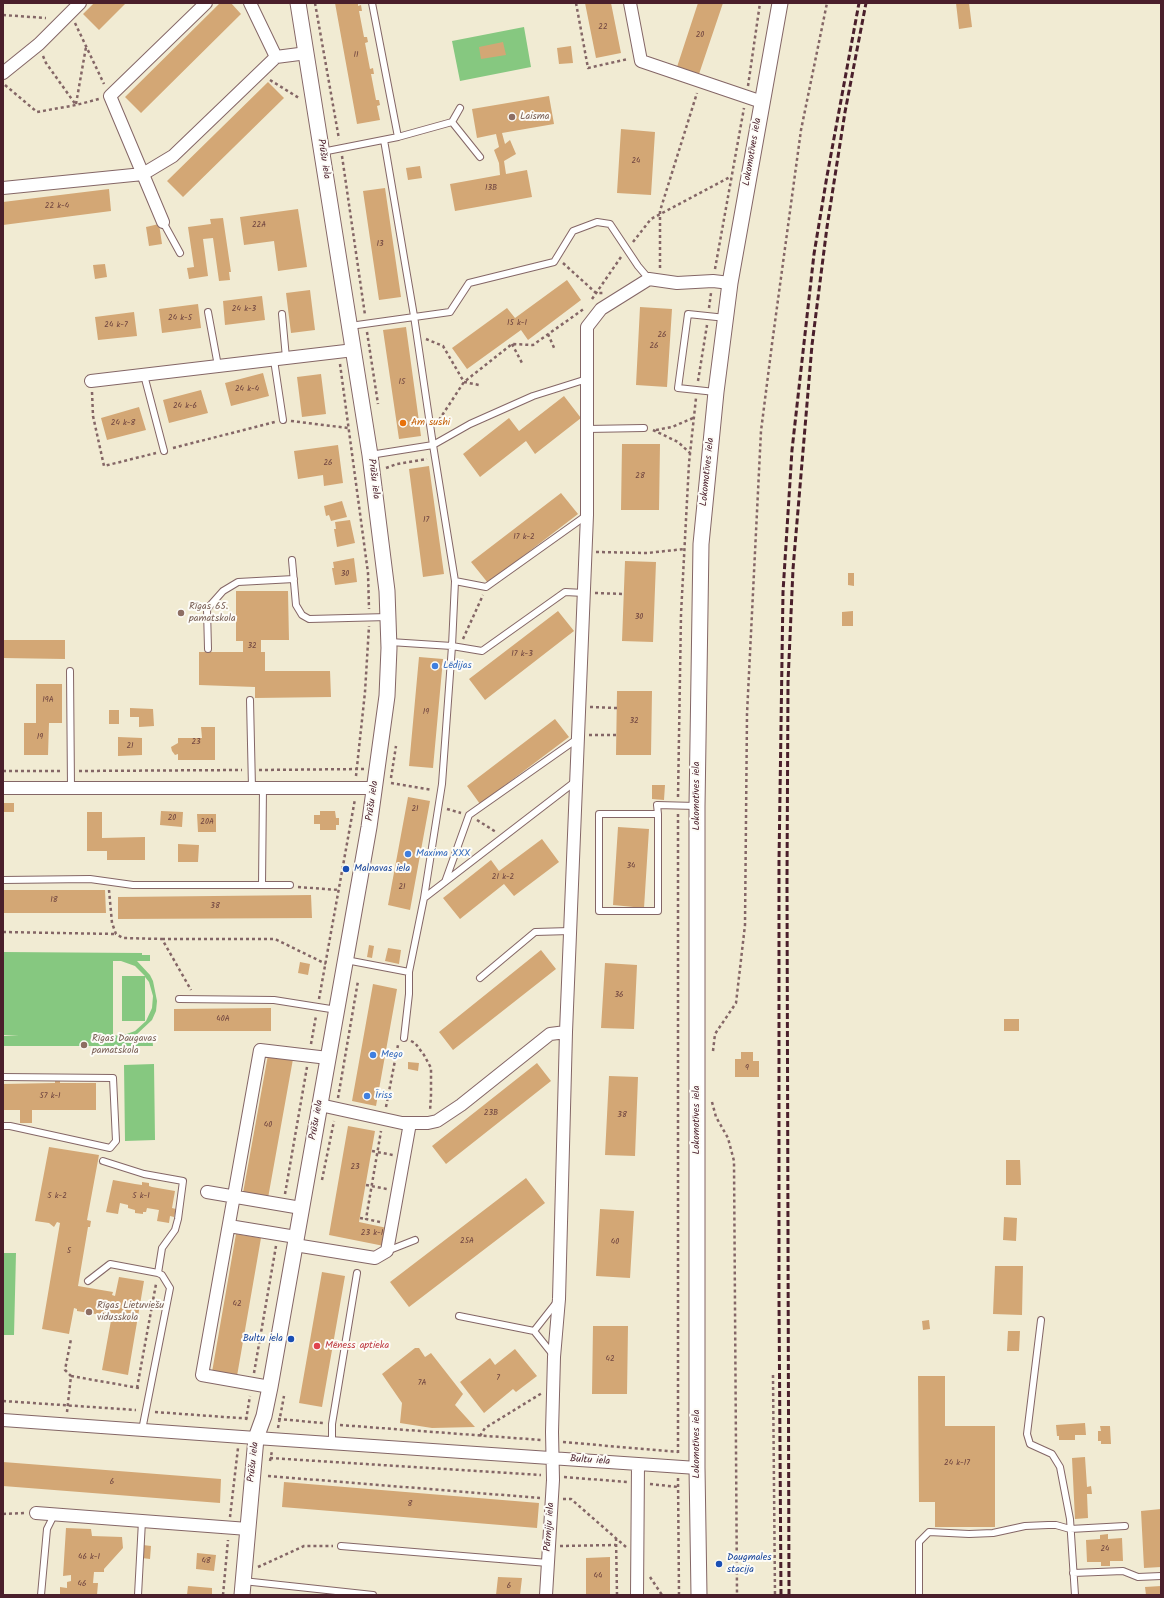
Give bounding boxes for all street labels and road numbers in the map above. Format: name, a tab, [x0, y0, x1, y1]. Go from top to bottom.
street label: Lokomotīves iela	[741, 117, 765, 187]
street label: Prūšu iela	[314, 138, 332, 180]
street label: Lokomotīves iela	[698, 437, 718, 507]
street label: Prūšu iela	[365, 458, 381, 500]
street label: Lokomotīves iela	[691, 762, 703, 830]
street label: Prūšu iela	[364, 780, 382, 822]
street label: Lokomotīves iela	[691, 1086, 703, 1154]
street label: Prūšu iela	[308, 1099, 326, 1141]
street label: Lokomotīves iela	[691, 1410, 703, 1478]
street label: Prūšu iela	[246, 1441, 262, 1483]
street label: Bultu iela	[569, 1454, 611, 1468]
street label: Pārmiju iela	[542, 1502, 558, 1552]

